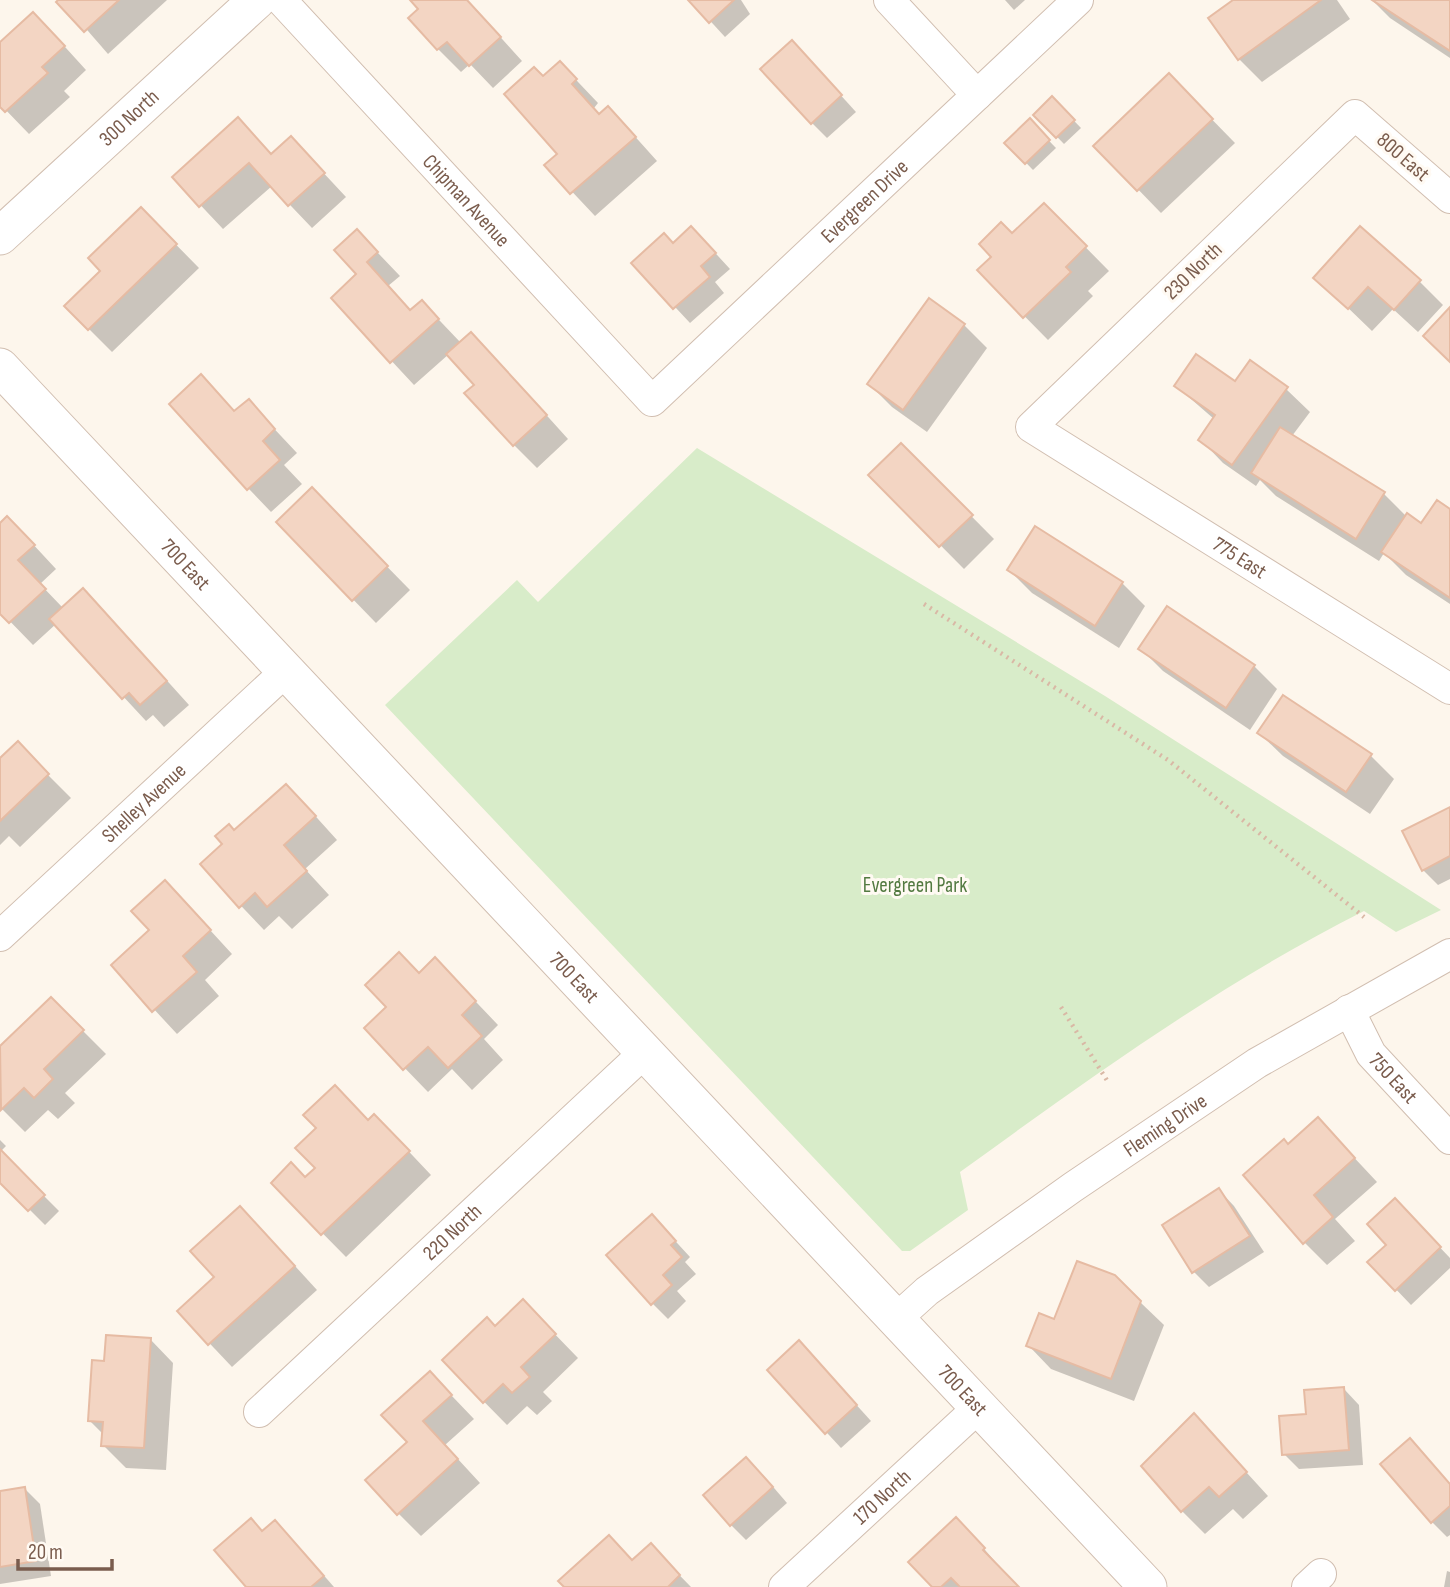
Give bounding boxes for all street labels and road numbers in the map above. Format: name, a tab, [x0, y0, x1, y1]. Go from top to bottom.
street label: 300 North	[94, 84, 164, 151]
street label: 800 East	[1372, 127, 1434, 187]
street label: Chipman Avenue	[417, 149, 515, 252]
street label: Evergreen Drive	[816, 154, 913, 248]
street label: 230 North	[1159, 237, 1227, 305]
street label: 775 East	[1208, 531, 1271, 584]
street label: 700 East	[156, 534, 216, 595]
street label: Shelley Avenue	[97, 758, 191, 848]
street label: 700 East	[544, 947, 604, 1008]
street label: 750 East	[1364, 1048, 1423, 1108]
street label: Fleming Drive	[1119, 1088, 1211, 1162]
street label: 220 North	[418, 1199, 487, 1265]
street label: 700 East	[933, 1360, 993, 1421]
street label: 170 North	[848, 1464, 916, 1530]

